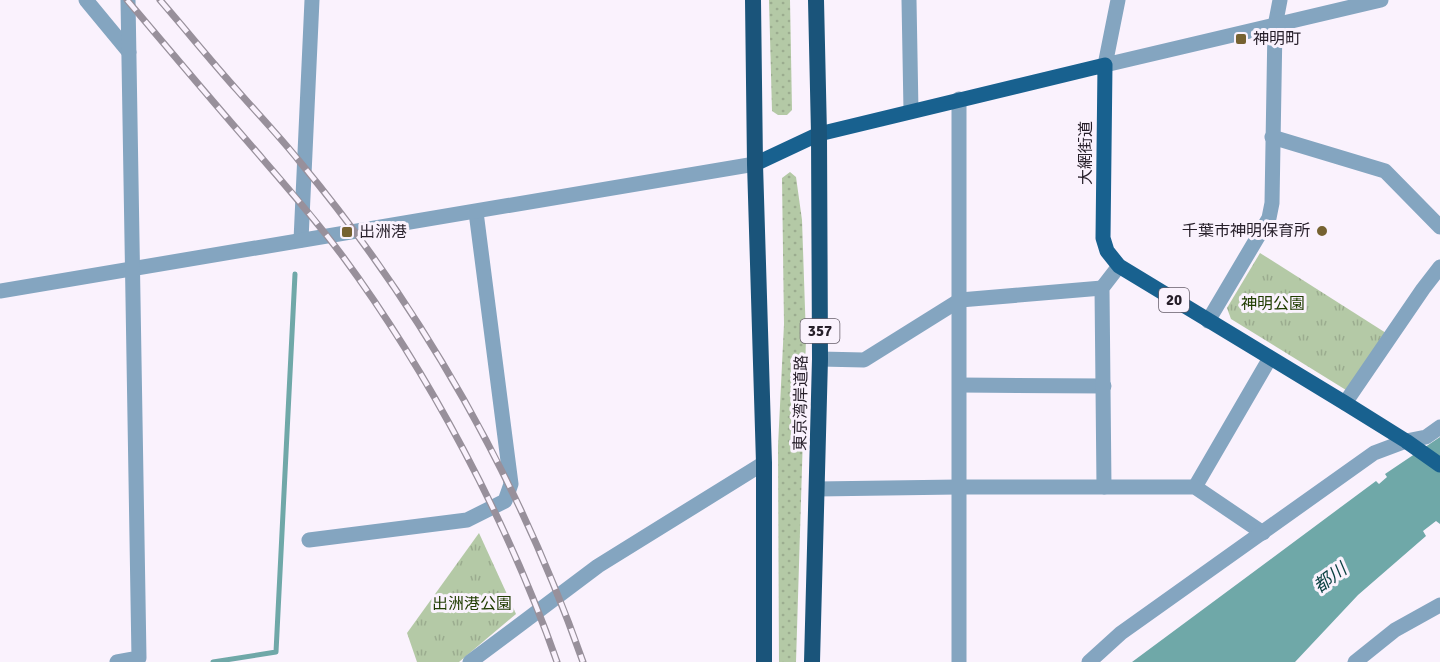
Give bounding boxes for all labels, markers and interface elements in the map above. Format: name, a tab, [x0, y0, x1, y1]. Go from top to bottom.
place label: 神明町	[1253, 29, 1301, 49]
marker: 神明町	[1234, 32, 1248, 46]
street label: 大網街道	[1076, 121, 1096, 185]
place label: 千葉市神明保育所	[1182, 221, 1310, 241]
place label: 出洲港	[359, 222, 407, 242]
marker: 千葉市神明保育所	[1315, 224, 1329, 238]
marker: 出洲港	[340, 225, 354, 239]
road number: 20	[1159, 288, 1189, 312]
park label: 神明公園	[1241, 294, 1305, 314]
road number: 357	[800, 319, 840, 343]
street label: 東京湾岸道路	[790, 355, 812, 451]
water label: 都川	[1309, 557, 1353, 598]
park label: 出洲港公園	[432, 594, 512, 614]

